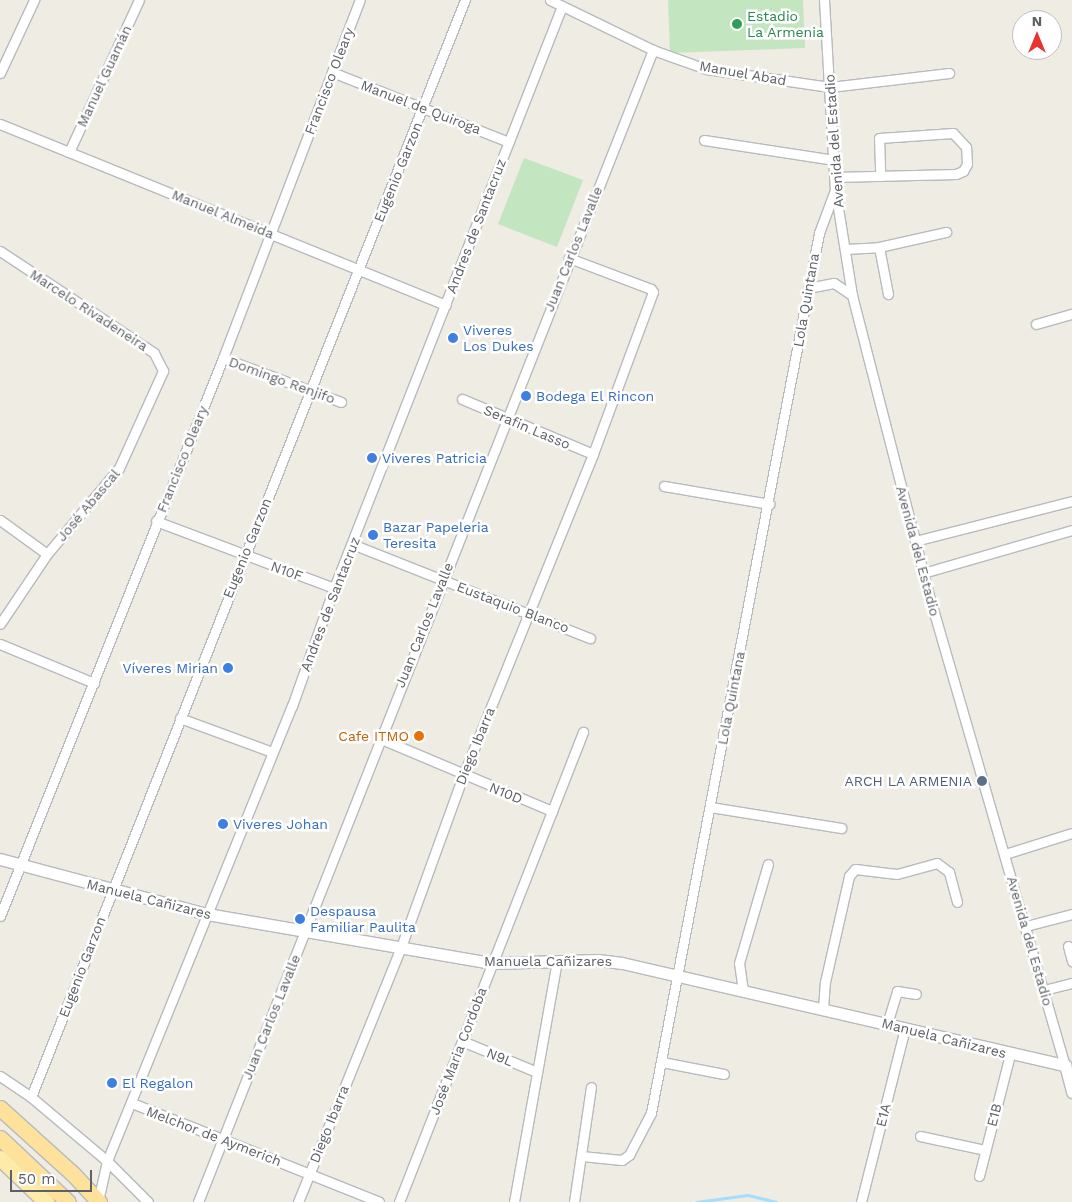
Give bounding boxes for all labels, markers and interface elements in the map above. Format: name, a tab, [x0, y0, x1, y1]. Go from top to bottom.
place label: Estadio La Armenia	[747, 8, 825, 40]
north arrow	[1012, 10, 1062, 60]
text: N	[1032, 13, 1042, 29]
marker: Estadio La Armenia	[731, 18, 743, 30]
street label: Manuel Guamán	[73, 22, 135, 130]
street label: Francisco Oleary	[301, 25, 357, 137]
street label: Manuel Abad	[698, 57, 788, 89]
street label: Avenida del Estadio	[821, 73, 847, 209]
street label: Manuel de Quiroga	[358, 76, 484, 138]
street label: Eugenio Garzon	[370, 119, 426, 225]
street label: Andres de Santacruz	[443, 156, 509, 296]
street label: Juan Carlos Lavalle	[540, 184, 606, 314]
street label: Manuel Almeida	[169, 186, 277, 242]
street label: Lola Quintana	[789, 252, 823, 348]
street label: Marcelo Rivadeneira	[27, 266, 151, 354]
place label: Viveres Los Dukes	[463, 322, 534, 354]
marker: Viveres Los Dukes	[447, 332, 459, 344]
street label: Domingo Renjifo	[227, 353, 337, 407]
place label: Bodega El Rincon	[536, 388, 655, 404]
marker: Bodega El Rincon	[520, 390, 532, 402]
street label: Serafin Lasso	[481, 401, 573, 453]
street label: Francisco Oleary	[153, 403, 211, 515]
place label: Viveres Patricia	[382, 450, 487, 466]
marker: Viveres Patricia	[366, 452, 378, 464]
street label: José Abascal	[53, 465, 123, 545]
street label: Avenida del Estadio	[892, 484, 944, 618]
street label: Eugenio Garzon	[219, 495, 275, 601]
place label: Bazar Papeleria Teresita	[383, 519, 489, 552]
marker: Bazar Papeleria Teresita	[367, 529, 379, 541]
street label: Andres de Santacruz	[297, 534, 363, 674]
street label: N10F	[269, 557, 305, 585]
street label: Juan Carlos Lavalle	[391, 560, 457, 690]
street label: Eustaquio Blanco	[454, 578, 572, 636]
street label: Lola Quintana	[714, 650, 748, 746]
place label: Víveres Mirian	[122, 660, 218, 676]
marker: Víveres Mirian	[222, 662, 234, 674]
street label: Diego Ibarra	[452, 705, 498, 787]
place label: Cafe ITMO	[338, 728, 409, 744]
marker: Cafe ITMO	[413, 730, 425, 742]
place label: ARCH LA ARMENIA	[843, 773, 972, 789]
marker: ARCH LA ARMENIA	[976, 775, 988, 787]
street label: N10D	[487, 779, 525, 807]
place label: Viveres Johan	[233, 816, 328, 832]
marker: Viveres Johan	[217, 818, 229, 830]
street label: Avenida del Estadio	[1003, 874, 1057, 1008]
street label: Manuela Cañizares	[85, 875, 213, 923]
place label: Despausa Familiar Paulita	[310, 903, 416, 936]
marker: Despausa Familiar Paulita	[294, 913, 306, 925]
street label: Eugenio Garzon	[55, 914, 109, 1020]
street label: Juan Carlos Lavalle	[238, 952, 304, 1082]
street label: Manuela Cañizares	[484, 953, 612, 969]
street label: José Maria Cordoba	[426, 985, 490, 1117]
street label: Manuela Cañizares	[880, 1014, 1008, 1062]
street label: N9L	[484, 1044, 516, 1070]
place label: El Regalon	[122, 1075, 194, 1091]
marker: El Regalon	[106, 1077, 118, 1089]
street label: Diego Ibarra	[306, 1083, 352, 1165]
street label: Melchor de Aymerich	[144, 1102, 284, 1170]
street label: E1A	[872, 1102, 894, 1128]
street label: E1B	[983, 1102, 1005, 1128]
scale bar	[12, 1160, 95, 1192]
text: 50 m	[18, 1170, 55, 1188]

